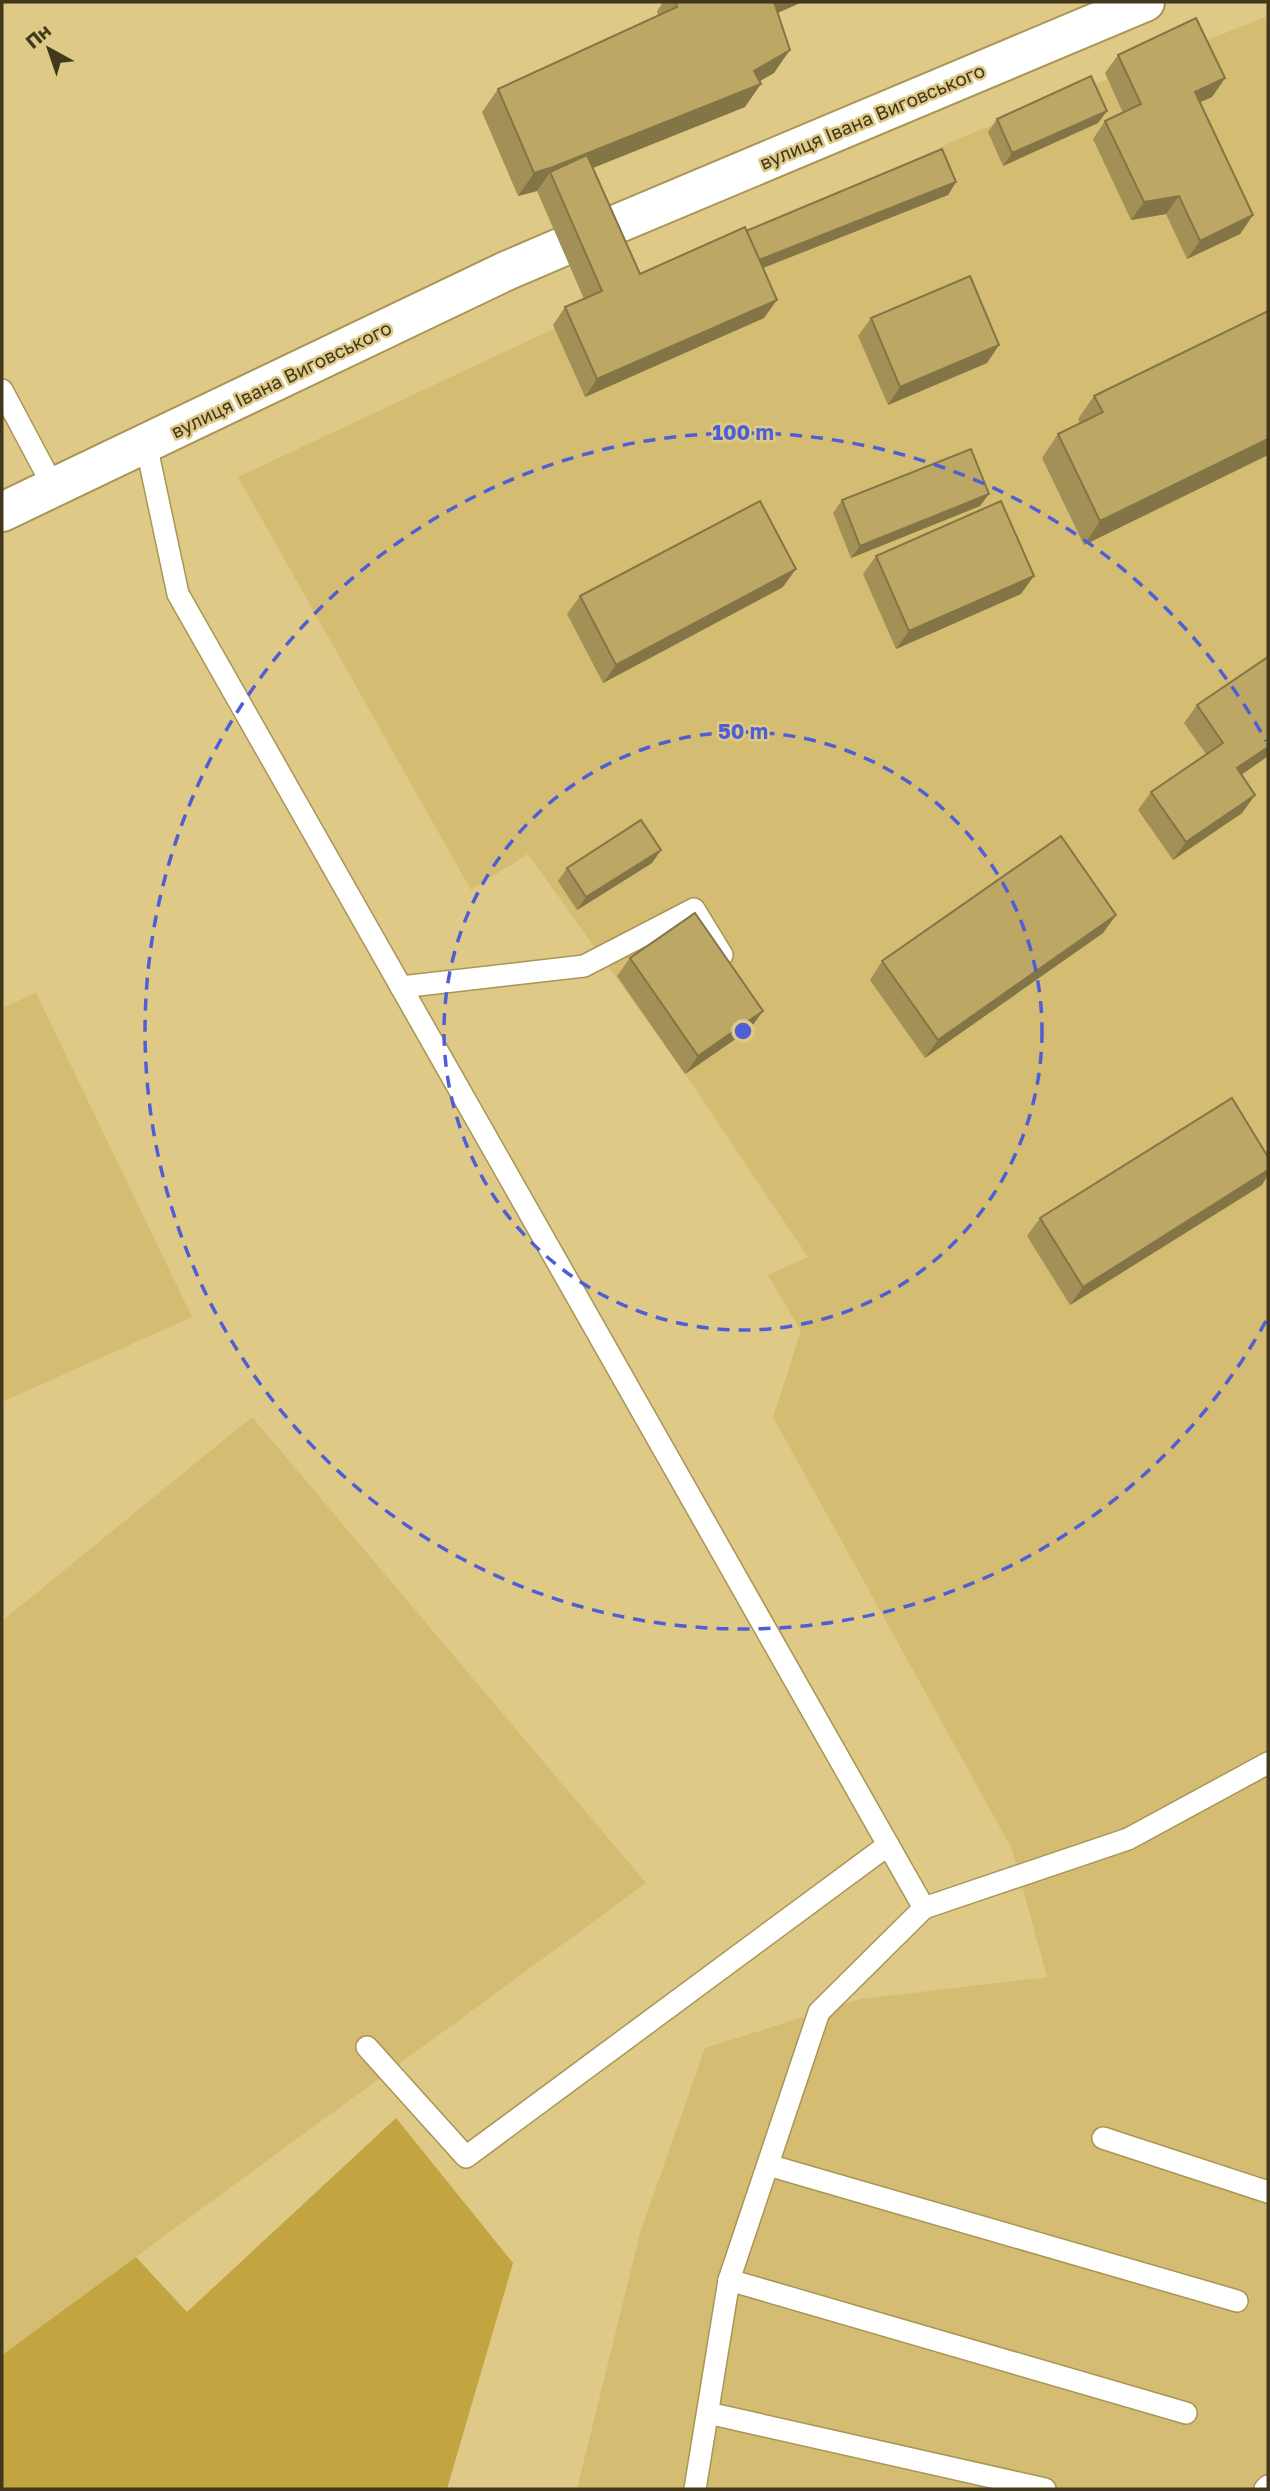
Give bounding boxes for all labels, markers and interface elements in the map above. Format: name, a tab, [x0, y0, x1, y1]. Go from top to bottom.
north arrow	[14, 14, 84, 84]
text: Пн	[20, 18, 55, 53]
street label: вулиця Івана Виговського	[756, 58, 988, 174]
street label: вулиця Івана Виговського	[167, 315, 395, 443]
text: 100 m	[712, 419, 774, 445]
text: 50 m	[718, 718, 768, 744]
centre of rings	[731, 1019, 755, 1043]

